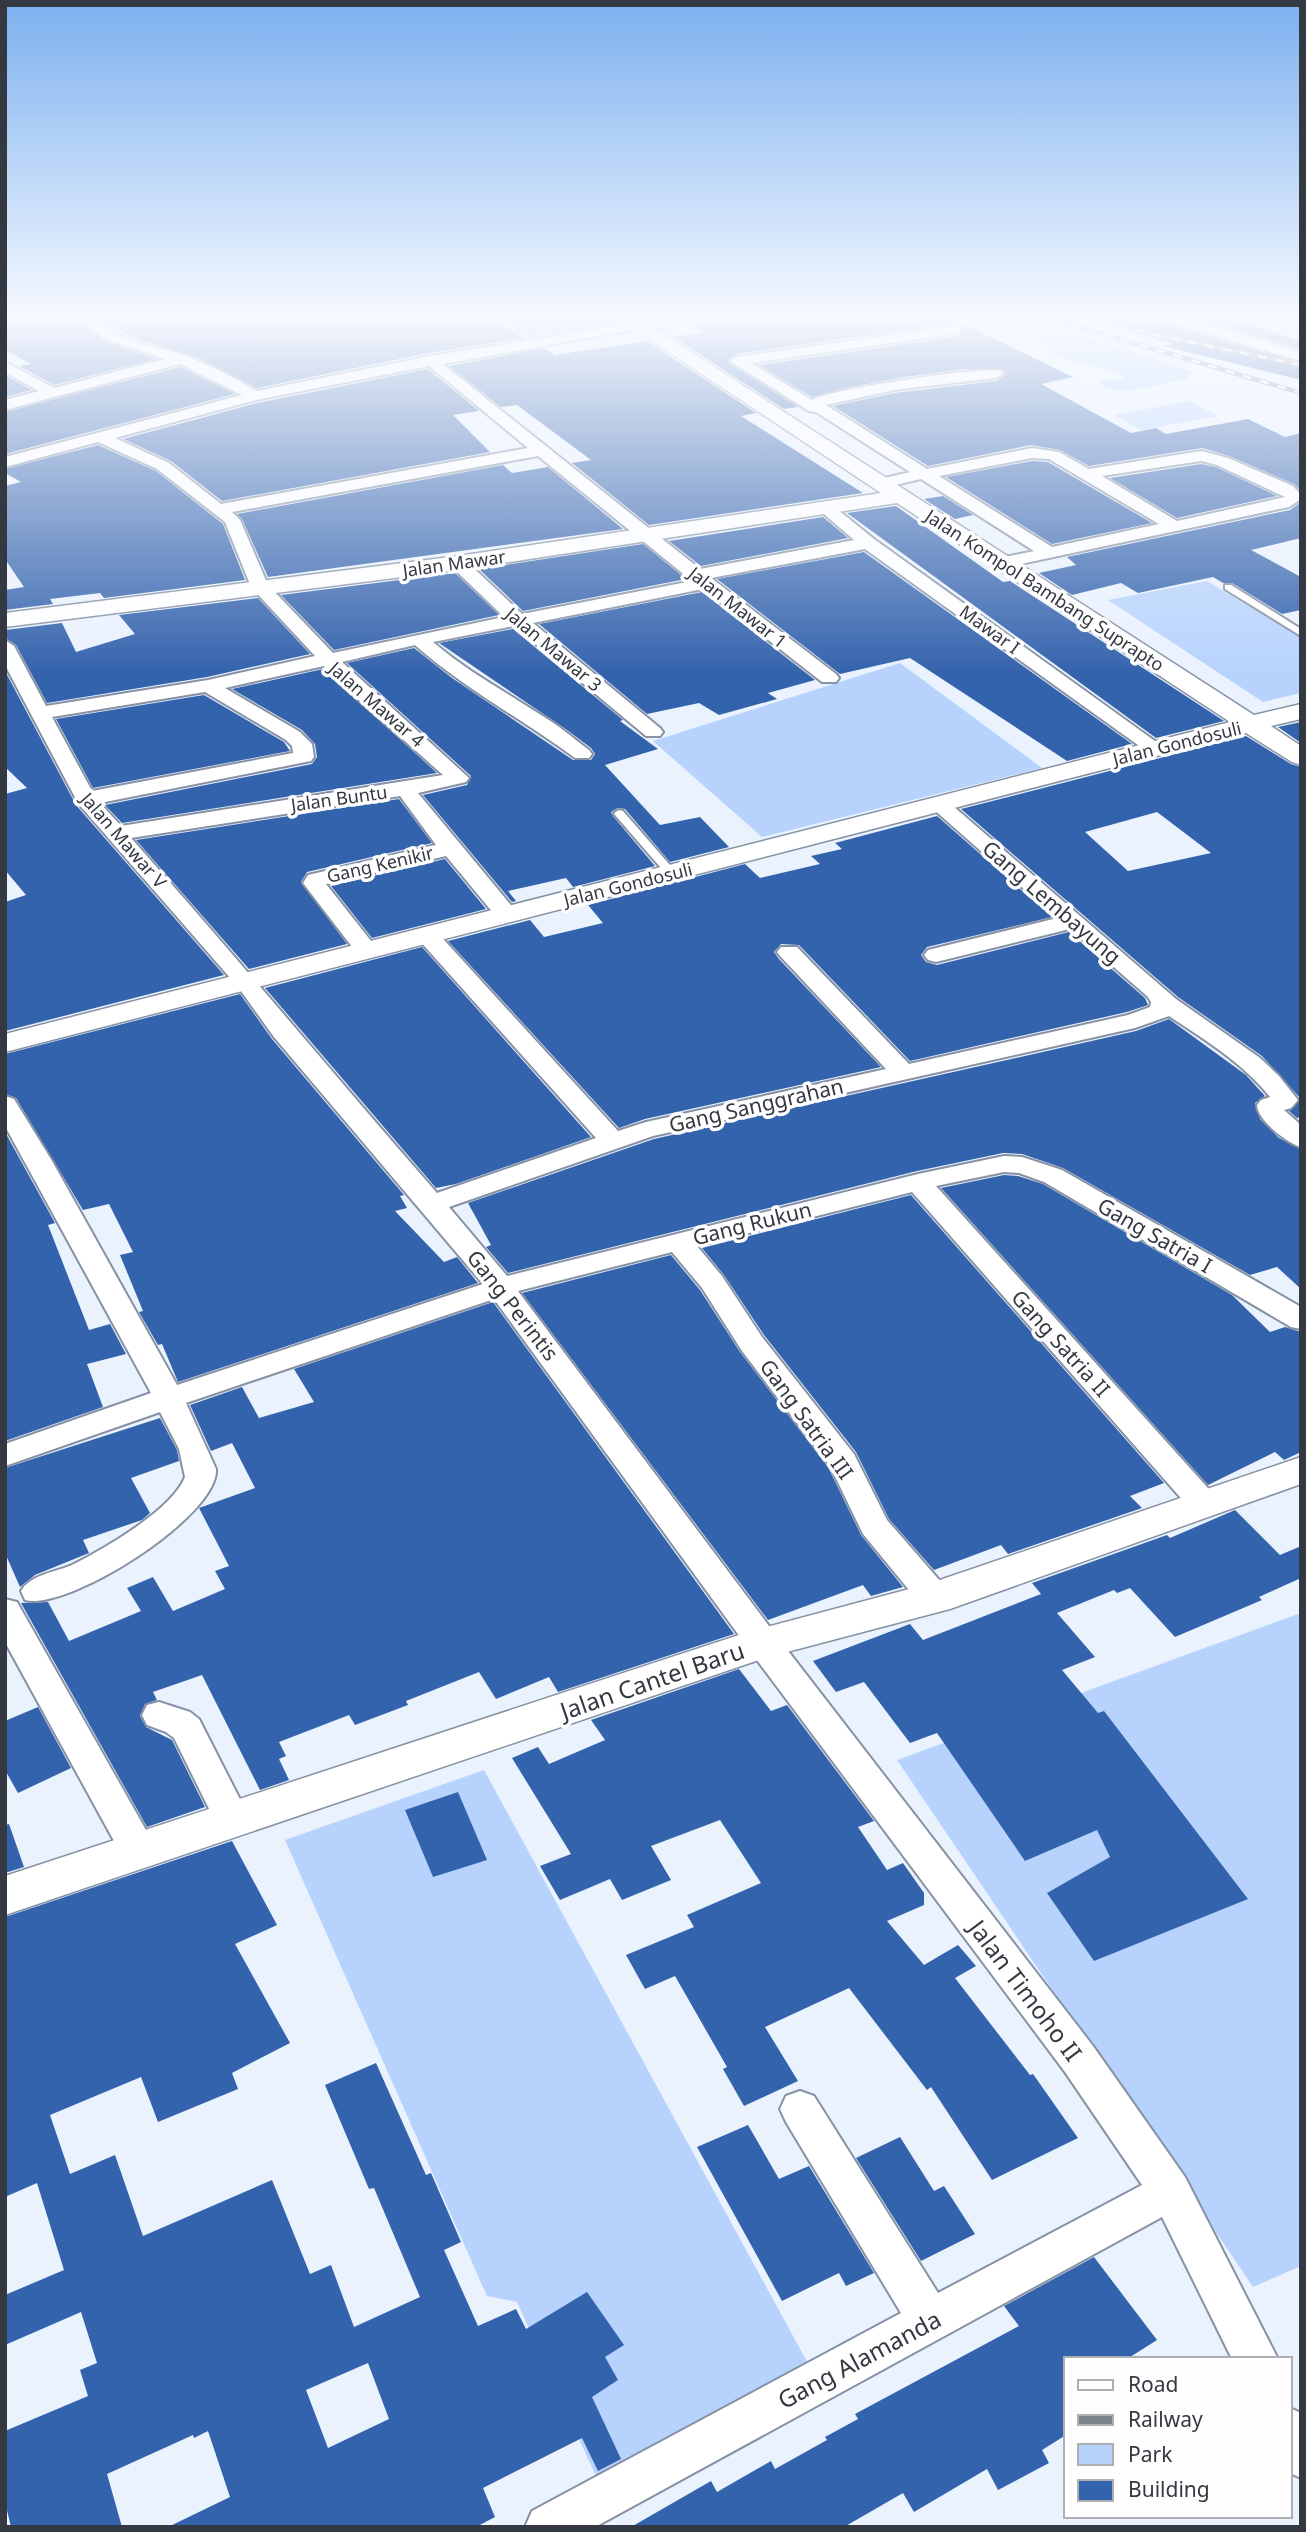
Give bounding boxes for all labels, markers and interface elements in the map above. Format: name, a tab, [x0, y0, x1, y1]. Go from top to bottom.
street label: Jalan Kompol Bambang Suprapto	[919, 503, 1169, 676]
street label: Jalan Mawar	[399, 544, 508, 582]
street label: Jalan Mawar 1	[682, 560, 792, 653]
street label: Mawar I	[955, 599, 1025, 659]
street label: Jalan Mawar 3	[499, 600, 607, 696]
street label: Jalan Mawar 4	[323, 655, 430, 752]
street label: Jalan Gondosuli	[1108, 715, 1244, 771]
street label: Jalan Buntu	[287, 779, 389, 817]
street label: Jalan Mawar V	[75, 786, 172, 893]
street label: Gang Lembayung	[977, 834, 1127, 970]
street label: Gang Kenikir	[324, 840, 436, 888]
street label: Jalan Gondosuli	[559, 856, 695, 912]
street label: Gang Sanggrahan	[666, 1071, 846, 1139]
street label: Gang Satria I	[1093, 1191, 1217, 1279]
street label: Gang Rukun	[690, 1195, 814, 1251]
street label: Gang Perintis	[461, 1244, 565, 1366]
street label: Gang Satria II	[1005, 1284, 1117, 1402]
street label: Gang Satria III	[754, 1353, 860, 1485]
street label: Jalan Cantel Baru	[554, 1633, 748, 1728]
street label: Jalan Timoho II	[961, 1911, 1090, 2067]
street label: Gang Alamanda	[771, 2302, 947, 2416]
legend	[1064, 2357, 1292, 2518]
text: Road	[1128, 2370, 1178, 2398]
text: Railway	[1128, 2405, 1203, 2433]
text: Park	[1128, 2440, 1173, 2468]
text: Building	[1128, 2475, 1210, 2503]

